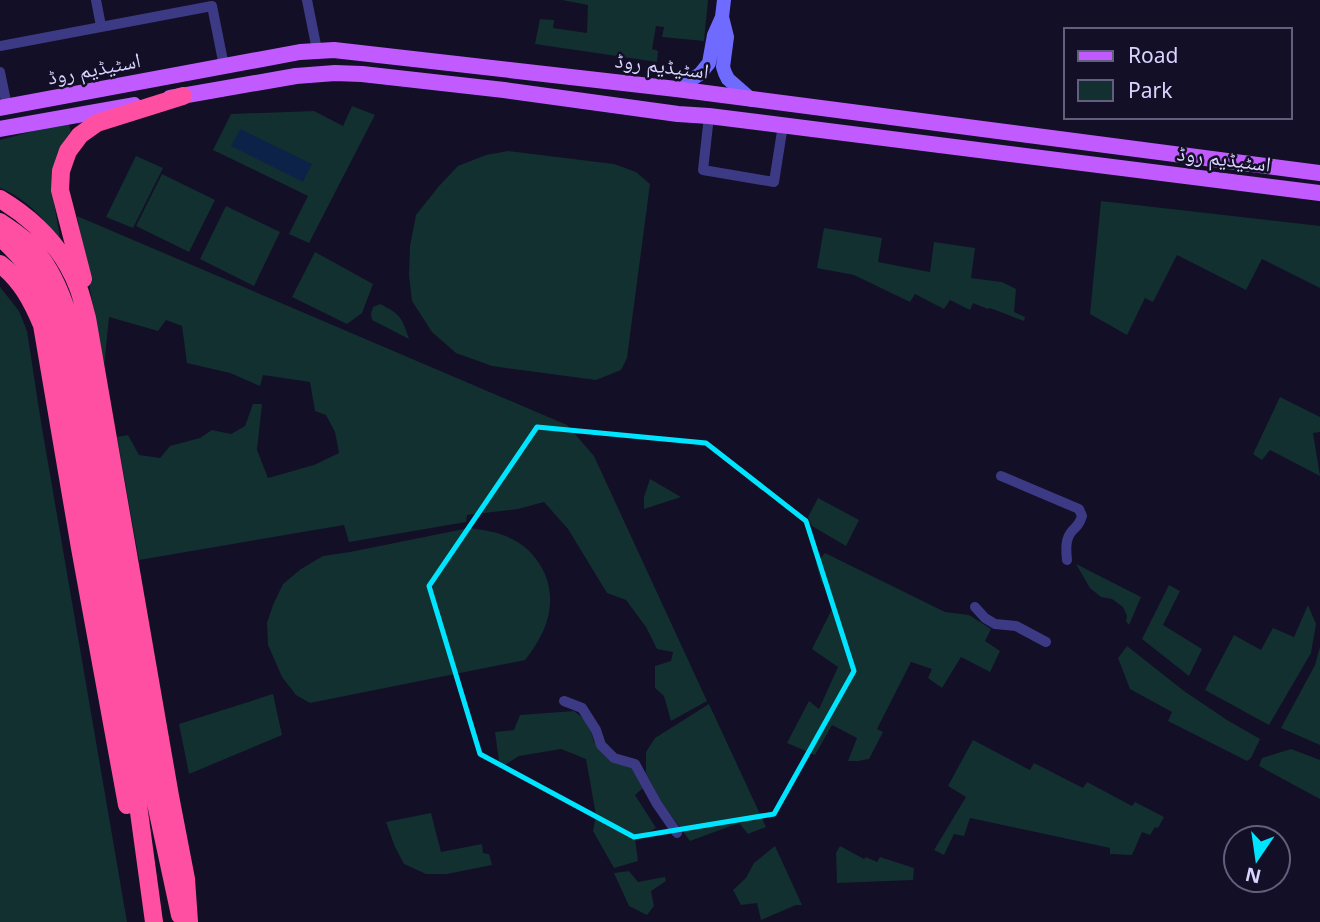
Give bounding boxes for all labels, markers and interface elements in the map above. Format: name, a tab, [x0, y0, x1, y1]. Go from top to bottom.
legend	[1064, 28, 1292, 119]
text: Road	[1128, 41, 1178, 69]
street label: اسٹیڈیم روڈ	[45, 45, 143, 92]
street label: اسٹیڈیم روڈ	[614, 45, 711, 86]
text: Park	[1128, 76, 1173, 104]
street label: اسٹیڈیم روڈ	[1176, 138, 1273, 179]
north arrow	[1222, 824, 1292, 894]
text: N	[1243, 861, 1264, 890]

